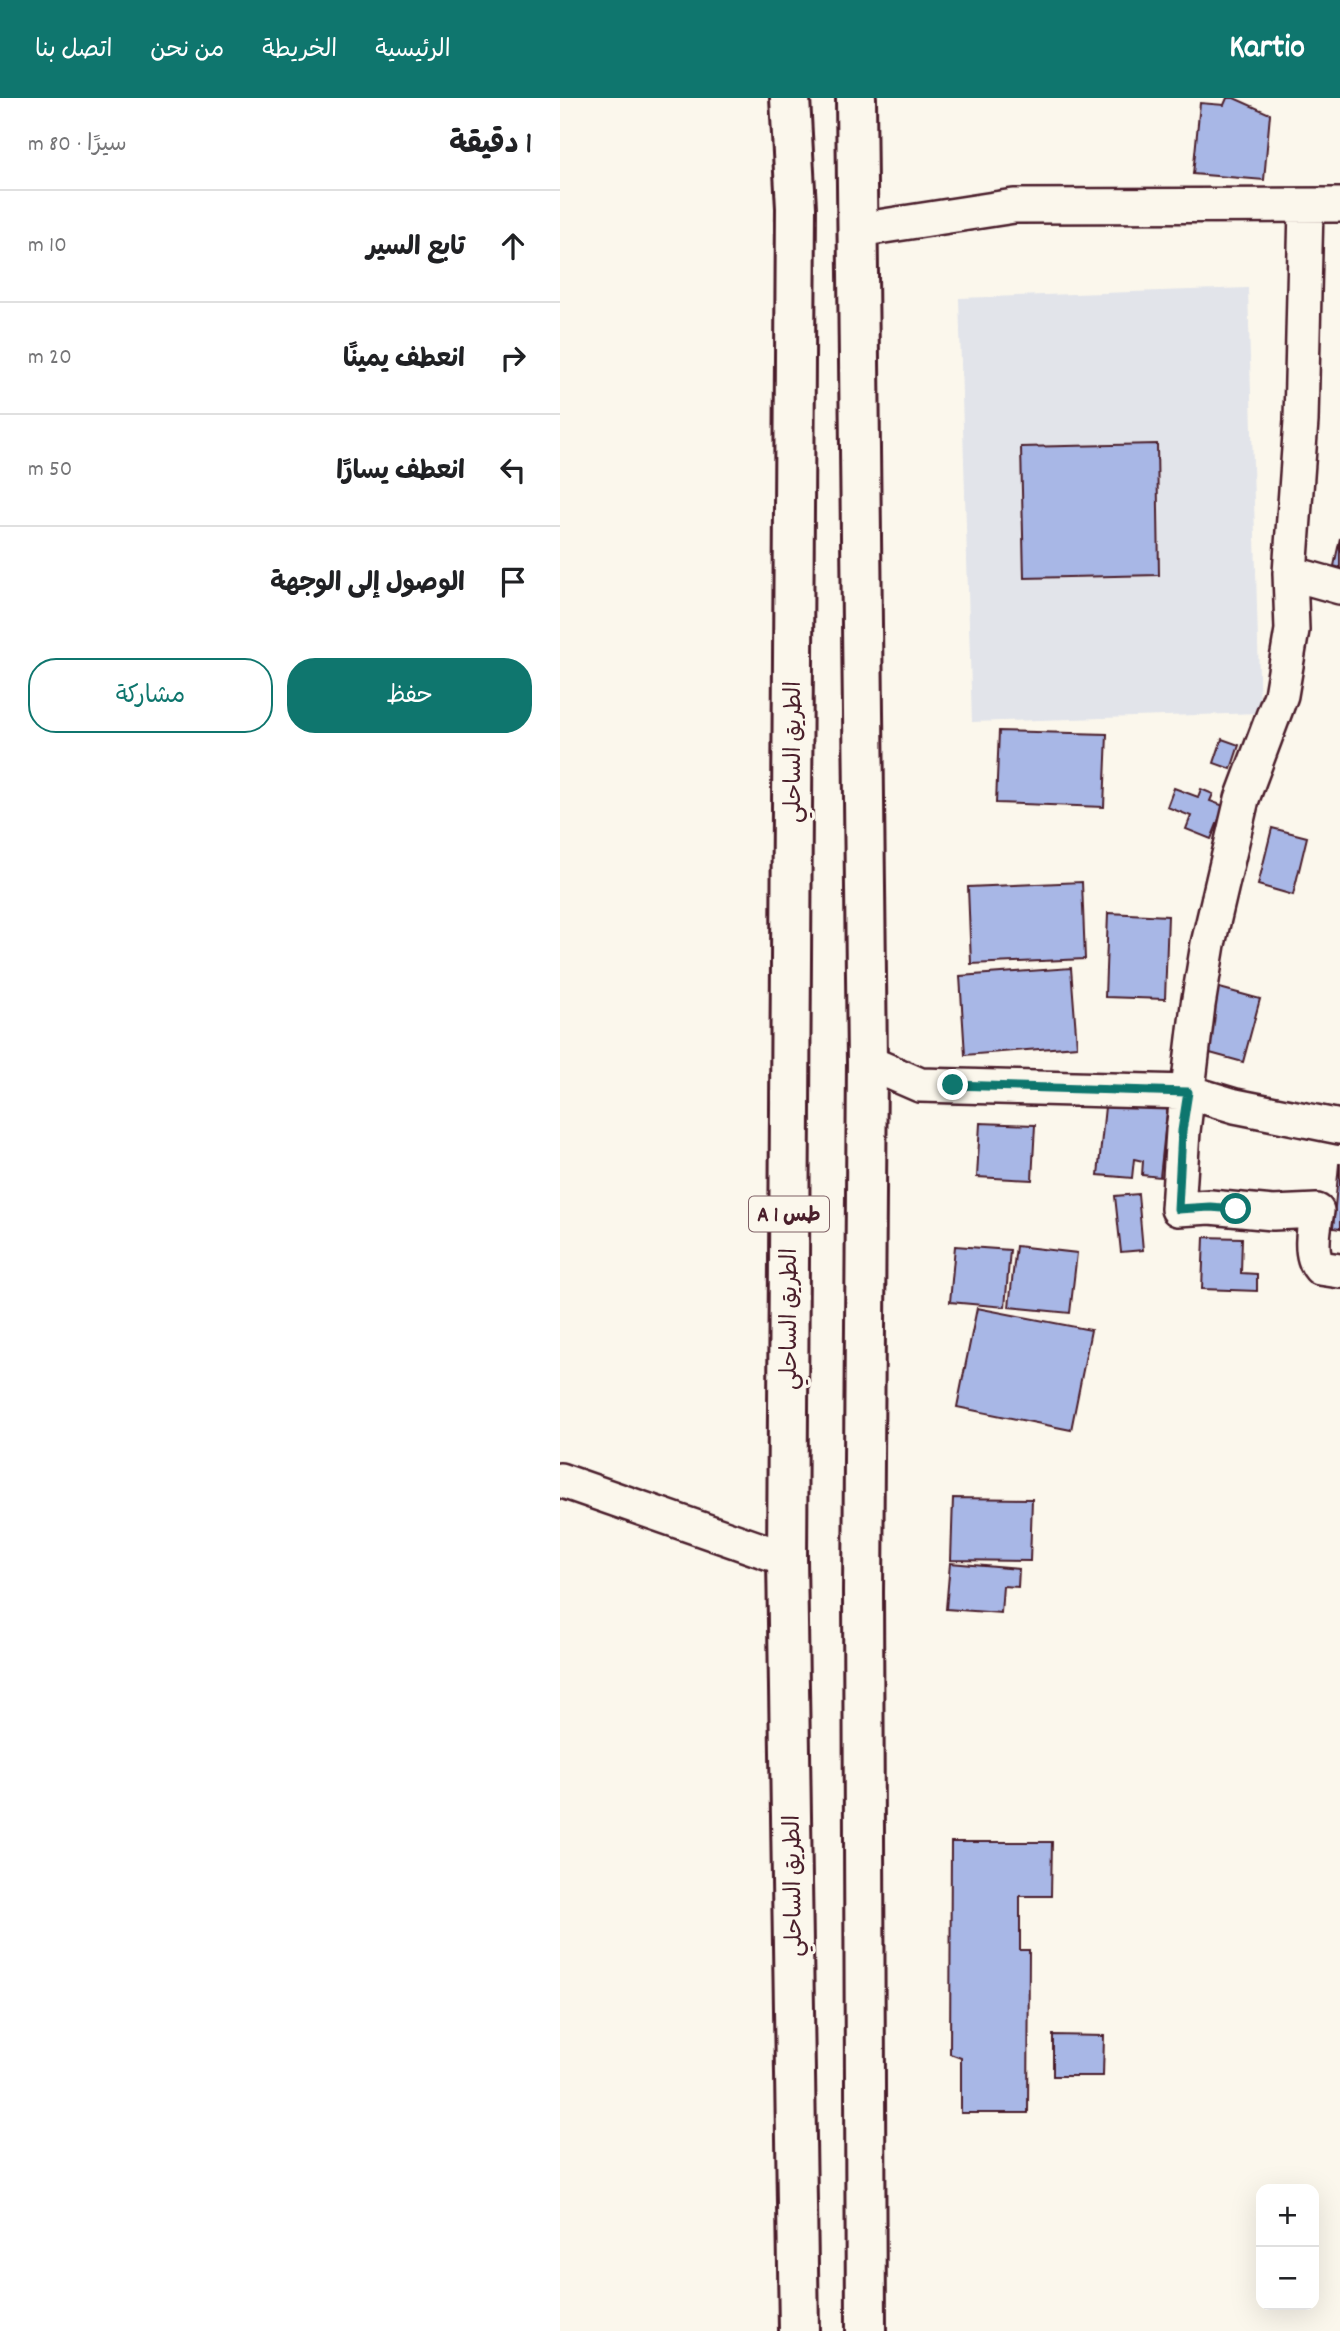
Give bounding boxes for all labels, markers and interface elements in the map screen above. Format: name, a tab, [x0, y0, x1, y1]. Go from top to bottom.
text: Kartio	[1229, 26, 1305, 73]
text: اتصل بنا	[35, 34, 112, 68]
text: من نحن	[150, 34, 224, 68]
text: الخريطة	[262, 34, 337, 68]
text: الرئيسية	[375, 34, 451, 68]
text: 1 دقيقة	[449, 125, 532, 168]
text: سيرًا · 80 m	[28, 129, 127, 162]
icon: ahead	[494, 227, 532, 265]
text: 10 m	[28, 230, 67, 263]
text: تابع السير	[366, 230, 465, 267]
icon: right	[494, 339, 532, 377]
text: 20 m	[28, 342, 72, 375]
text: انعطف يمينًا	[343, 342, 465, 379]
icon: left	[494, 451, 532, 489]
text: 50 m	[28, 454, 72, 487]
text: انعطف يسارًا	[336, 454, 465, 491]
icon: arrive	[494, 563, 532, 601]
text: الوصول إلى الوجهة	[270, 566, 465, 603]
button: مشاركة	[28, 658, 273, 733]
button: حفظ	[287, 658, 532, 733]
street label: الطريق الساحلي	[779, 681, 813, 823]
route end	[937, 1069, 968, 1100]
route start	[1220, 1193, 1251, 1224]
road number: A 1 طس	[749, 1196, 829, 1232]
street label: الطريق الساحلي	[775, 1248, 809, 1390]
street label: الطريق الساحلي	[778, 1815, 814, 1957]
map controls	[1256, 2184, 1319, 2310]
button: +	[1256, 2184, 1319, 2247]
button: −	[1256, 2247, 1319, 2310]

